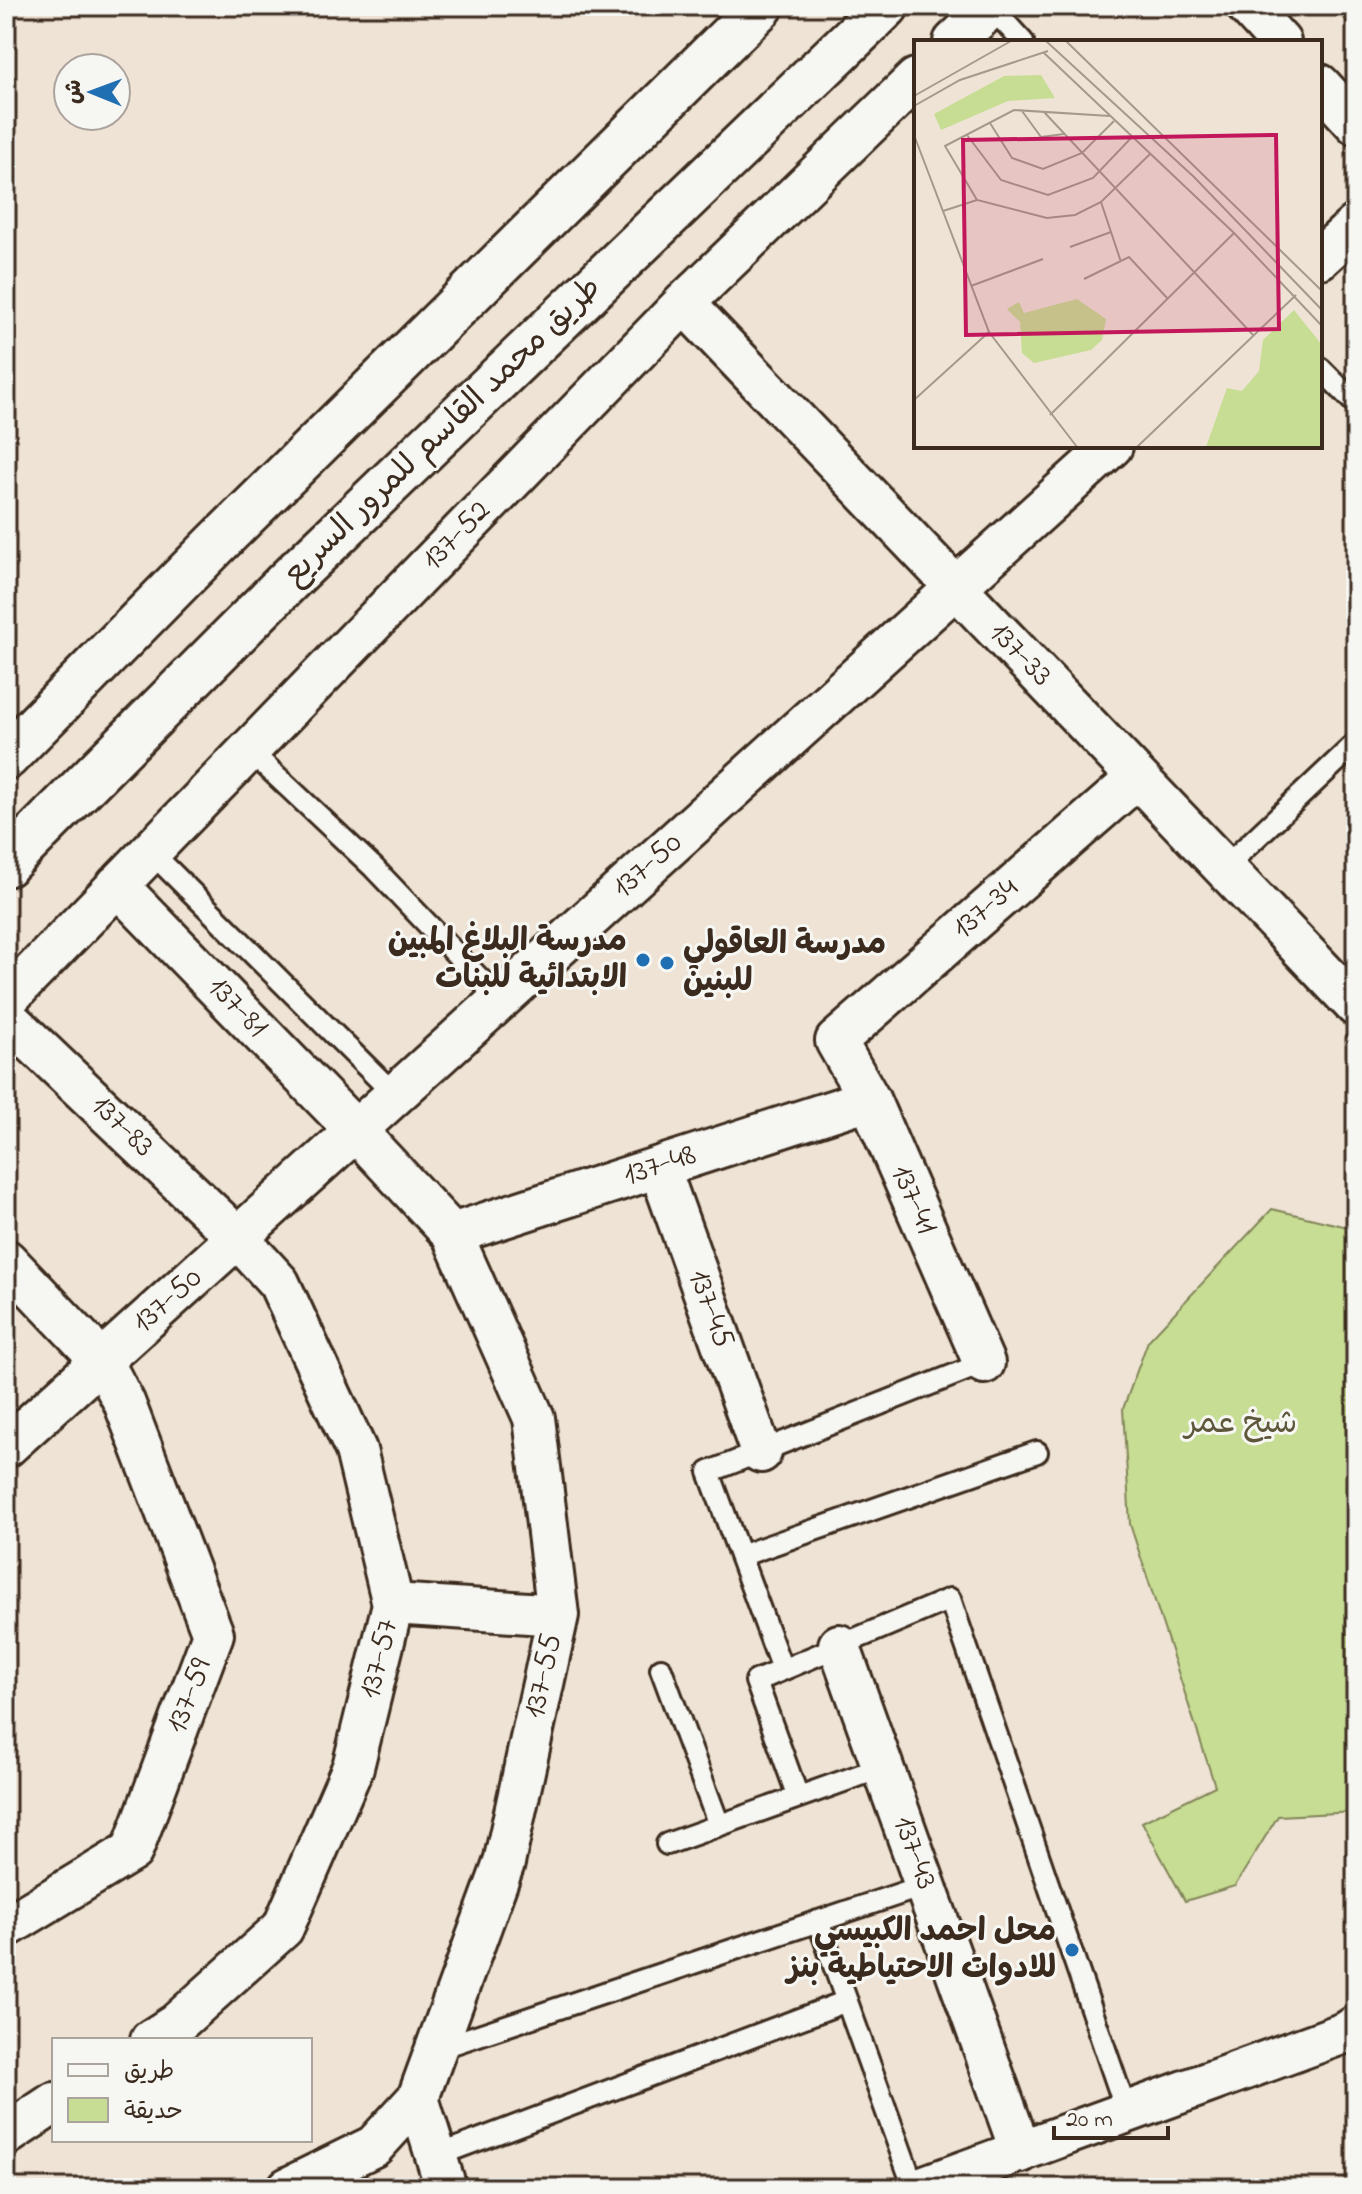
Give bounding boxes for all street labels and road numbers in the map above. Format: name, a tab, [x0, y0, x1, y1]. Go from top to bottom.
street label: طريق محمد القاسم للمرور السريع	[273, 266, 613, 598]
street label: 137-52	[411, 490, 503, 582]
street label: 137-33	[977, 612, 1063, 698]
street label: 137-50	[602, 822, 694, 910]
street label: 137-34	[942, 867, 1030, 951]
street label: 137-81	[196, 966, 278, 1050]
street label: 137-83	[79, 1084, 165, 1170]
street label: 137-48	[618, 1132, 702, 1200]
street label: 137-41	[877, 1158, 949, 1242]
street label: 137-50	[122, 1257, 214, 1345]
street label: 137-45	[674, 1263, 746, 1355]
street label: 137-57	[348, 1614, 412, 1704]
street label: 137-55	[512, 1629, 576, 1723]
street label: 137-59	[154, 1652, 226, 1740]
street label: 137-43	[879, 1810, 949, 1896]

